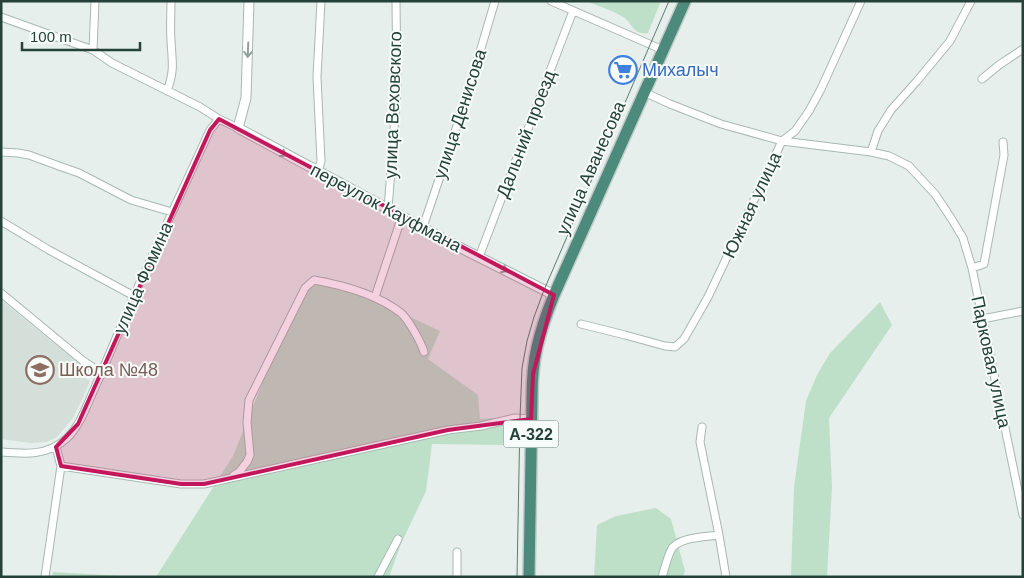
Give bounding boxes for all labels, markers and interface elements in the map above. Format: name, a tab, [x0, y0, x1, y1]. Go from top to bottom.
scale bar	[22, 20, 140, 52]
text: 100 m	[30, 28, 72, 45]
street label: улица Веховского	[380, 31, 406, 179]
one-way arrow	[243, 42, 252, 58]
street label: улица Денисова	[430, 46, 491, 181]
supermarket icon: Михалыч	[608, 55, 638, 85]
place label: Михалыч	[642, 60, 719, 80]
street label: Дальний проезд	[492, 67, 560, 201]
street label: улица Аванесова	[552, 97, 630, 238]
one-way arrow	[273, 147, 287, 157]
street label: Южная улица	[719, 148, 786, 261]
street label: переулок Кауфмана	[307, 160, 466, 257]
street label: улица Фомина	[109, 218, 177, 337]
one-way arrow	[494, 263, 509, 273]
street label: Парковая улица	[967, 294, 1015, 431]
school or university icon: Школа №48	[25, 355, 55, 385]
place label: Школа №48	[59, 360, 158, 380]
road number: А-322	[504, 420, 558, 448]

